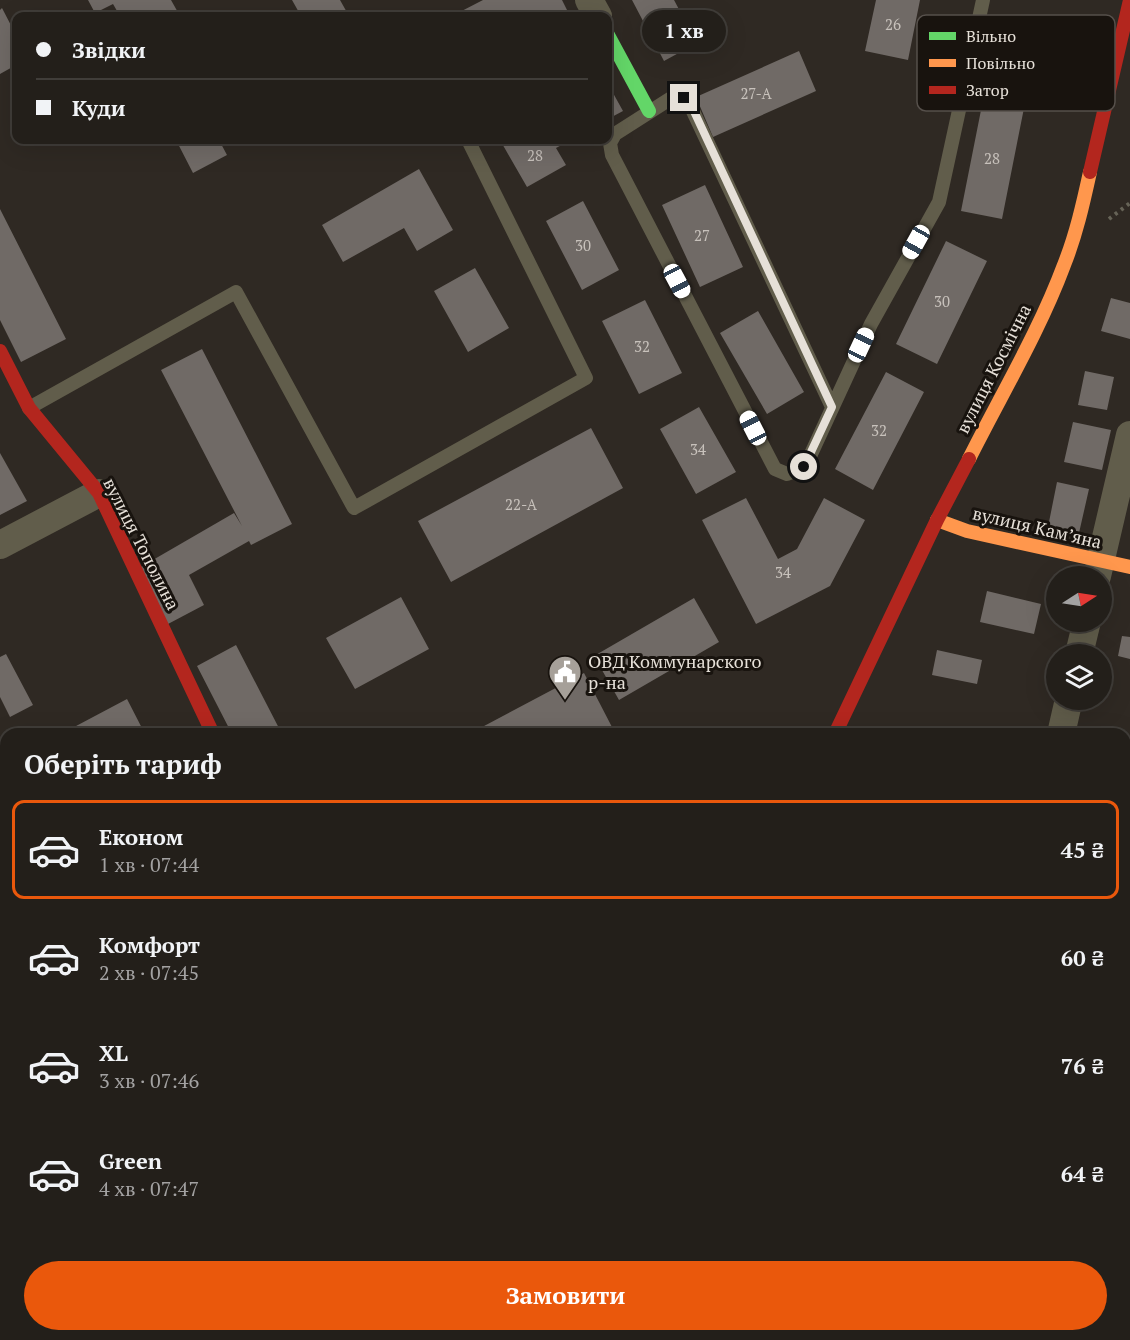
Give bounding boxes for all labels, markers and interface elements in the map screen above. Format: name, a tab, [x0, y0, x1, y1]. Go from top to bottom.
callout: 1 хв	[642, 11, 726, 53]
house number: 26	[885, 14, 901, 34]
legend	[917, 15, 1115, 111]
text: 1 хв	[664, 17, 704, 44]
text: Вільно	[966, 25, 1016, 47]
text: Звідки	[72, 35, 146, 64]
text: Повільно	[966, 52, 1035, 74]
text: Затор	[966, 79, 1009, 101]
house number: 27-А	[740, 83, 772, 103]
route end	[670, 84, 697, 111]
text: Куди	[72, 93, 125, 122]
house number: 28	[527, 145, 543, 165]
house number: 28	[984, 148, 1000, 168]
car	[899, 222, 933, 262]
house number: 27	[694, 225, 710, 245]
house number: 30	[575, 235, 591, 255]
car	[661, 261, 693, 301]
house number: 30	[934, 291, 950, 311]
street label: вулиця Космічна	[950, 300, 1036, 437]
car	[845, 325, 877, 365]
house number: 32	[634, 336, 650, 356]
car	[737, 408, 769, 448]
house number: 32	[871, 420, 887, 440]
house number: 34	[690, 439, 706, 459]
route start	[790, 453, 817, 480]
street label: вулиця Тополина	[98, 473, 186, 614]
house number: 22-А	[505, 494, 538, 514]
street label: вулиця Кам’яна	[970, 501, 1104, 554]
house number: 34	[775, 562, 791, 582]
north arrow	[1046, 566, 1112, 632]
map controls	[1046, 566, 1112, 710]
button: layers	[1046, 644, 1112, 710]
place label: ОВД Коммунарского р-на	[588, 649, 761, 694]
public building icon: ОВД Коммунарского р-на	[547, 654, 583, 701]
text: Оберіть тариф	[24, 746, 222, 782]
text: Економ	[99, 822, 183, 851]
icon: car	[27, 823, 81, 877]
text: 45 ₴	[1061, 835, 1104, 864]
text: 1 хв · 07:44	[99, 851, 199, 878]
text: Комфорт	[99, 930, 200, 959]
icon: car	[27, 931, 81, 985]
text: 60 ₴	[1061, 943, 1104, 972]
text: 2 хв · 07:45	[99, 959, 199, 986]
text: XL	[99, 1038, 128, 1067]
icon: car	[27, 1039, 81, 1093]
text: 76 ₴	[1061, 1051, 1104, 1080]
text: 3 хв · 07:46	[99, 1067, 199, 1094]
text: Green	[99, 1146, 162, 1175]
icon: car	[27, 1147, 81, 1201]
text: 64 ₴	[1061, 1159, 1104, 1188]
text: 4 хв · 07:47	[99, 1175, 199, 1202]
button: Замовити	[24, 1261, 1107, 1330]

